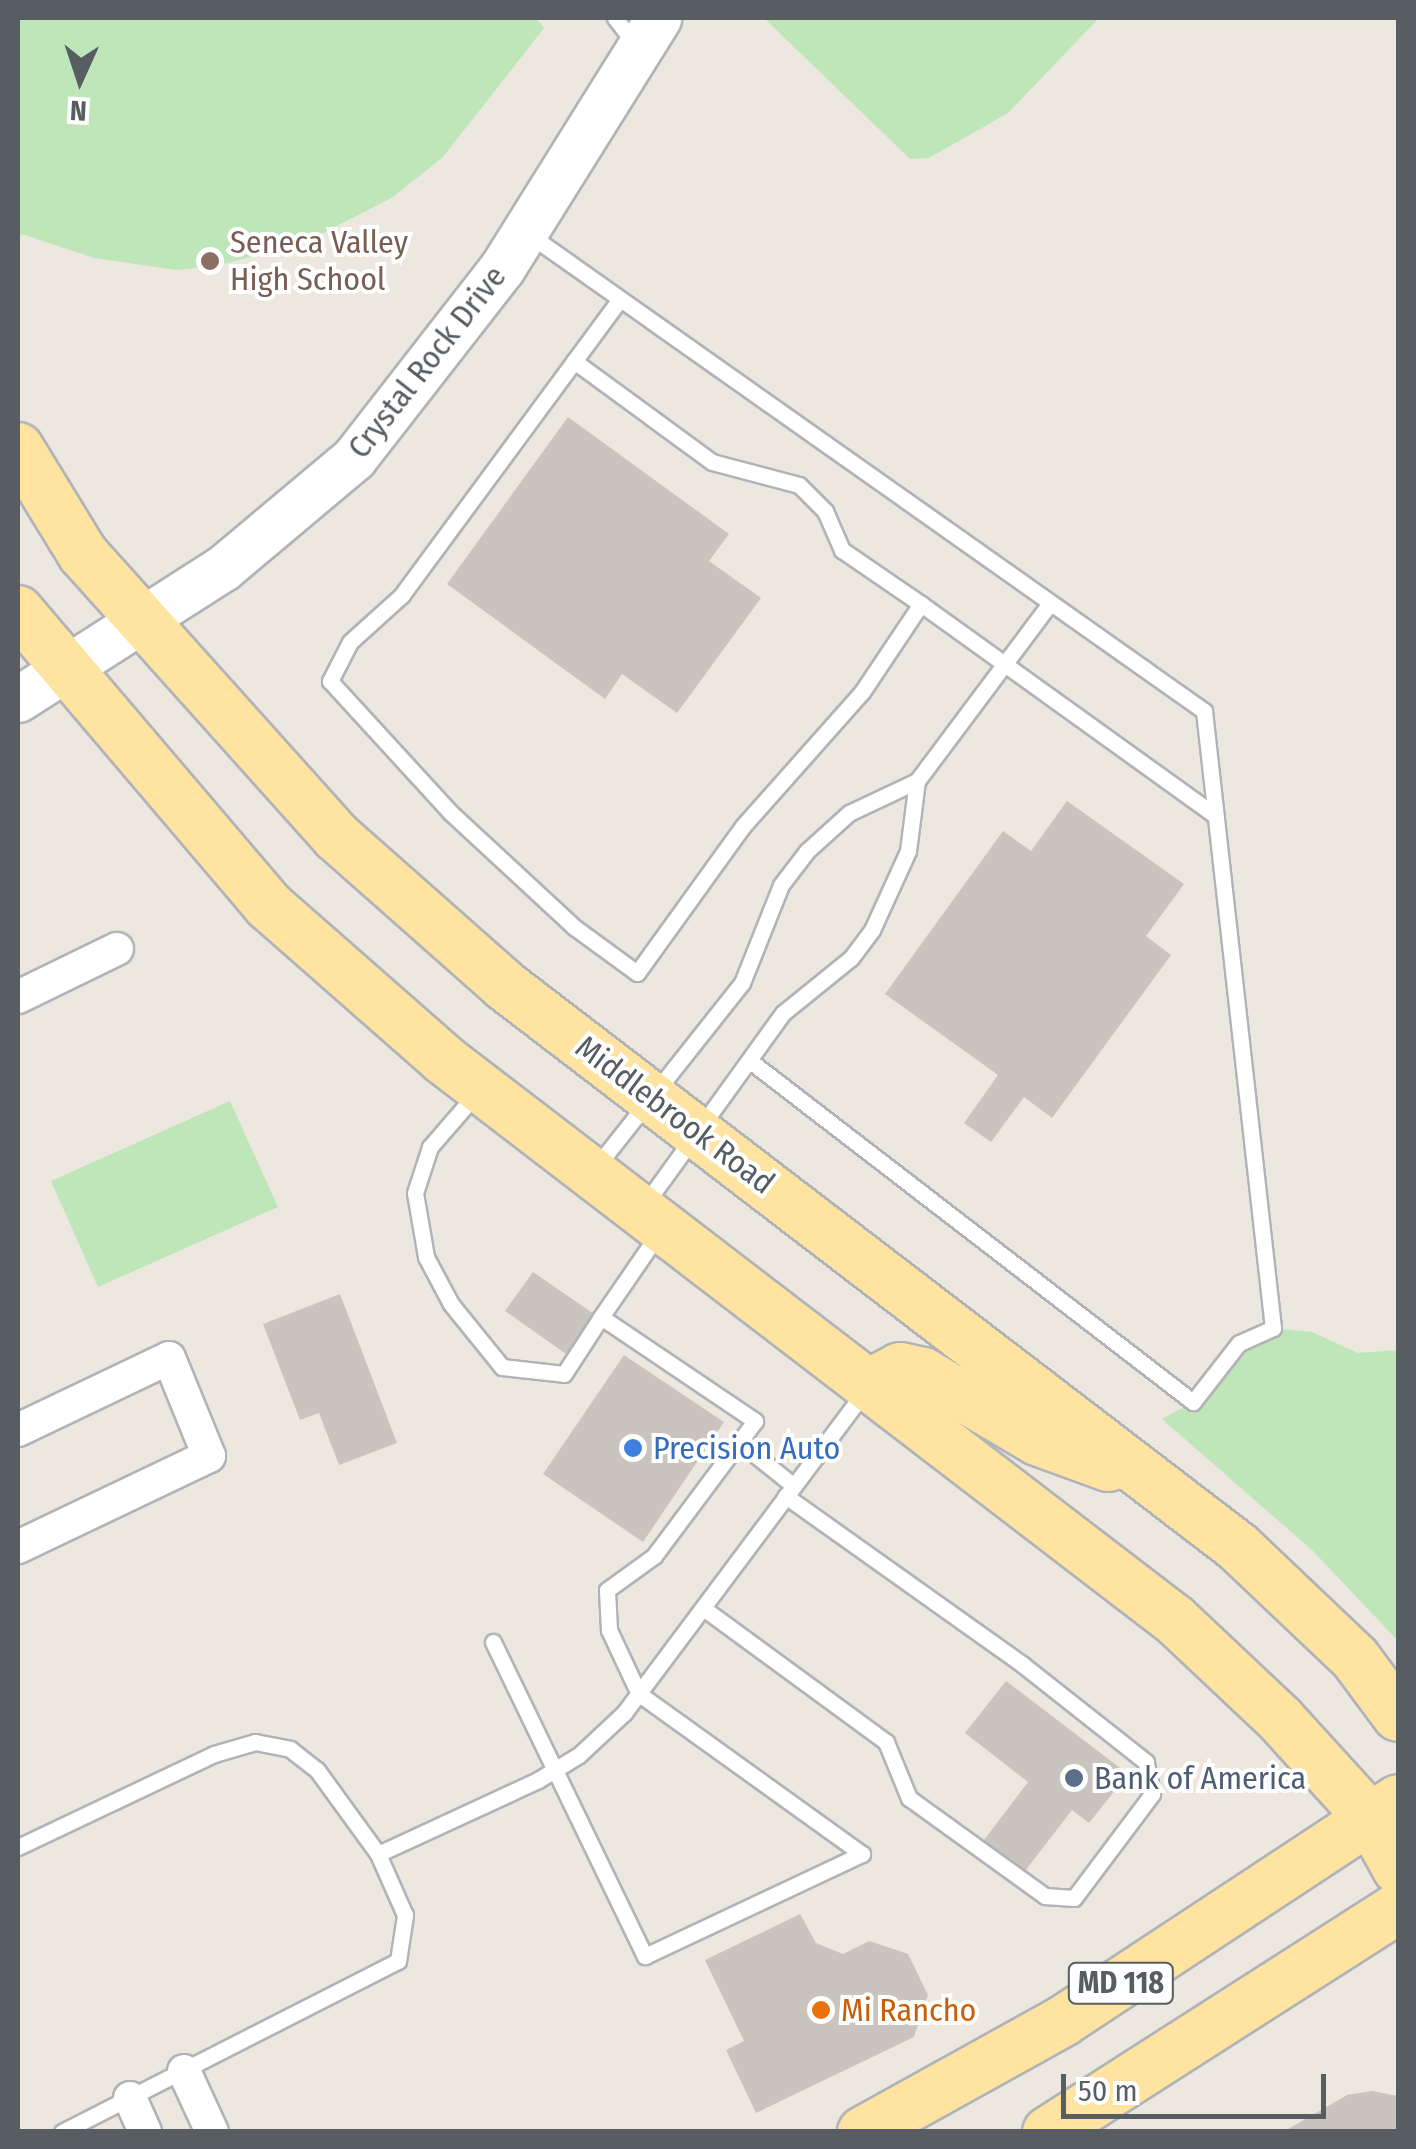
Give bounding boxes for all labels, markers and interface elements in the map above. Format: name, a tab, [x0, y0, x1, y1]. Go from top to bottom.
north arrow	[30, 30, 130, 130]
text: N	[69, 94, 88, 127]
place label: Seneca Valley High School	[230, 224, 408, 299]
marker: Seneca Valley High School	[199, 250, 221, 272]
street label: Crystal Rock Drive	[340, 258, 514, 466]
street label: Middlebrook Road	[568, 1028, 782, 1202]
place label: Precision Auto	[653, 1429, 840, 1467]
marker: Precision Auto	[622, 1437, 644, 1459]
place label: Bank of America	[1094, 1759, 1306, 1797]
marker: Bank of America	[1063, 1767, 1085, 1789]
road number: MD 118	[1066, 1958, 1176, 2008]
place label: Mi Rancho	[841, 1991, 976, 2029]
marker: Mi Rancho	[810, 1999, 832, 2021]
scale bar	[1066, 2054, 1331, 2116]
text: 50 m	[1078, 2073, 1138, 2109]

